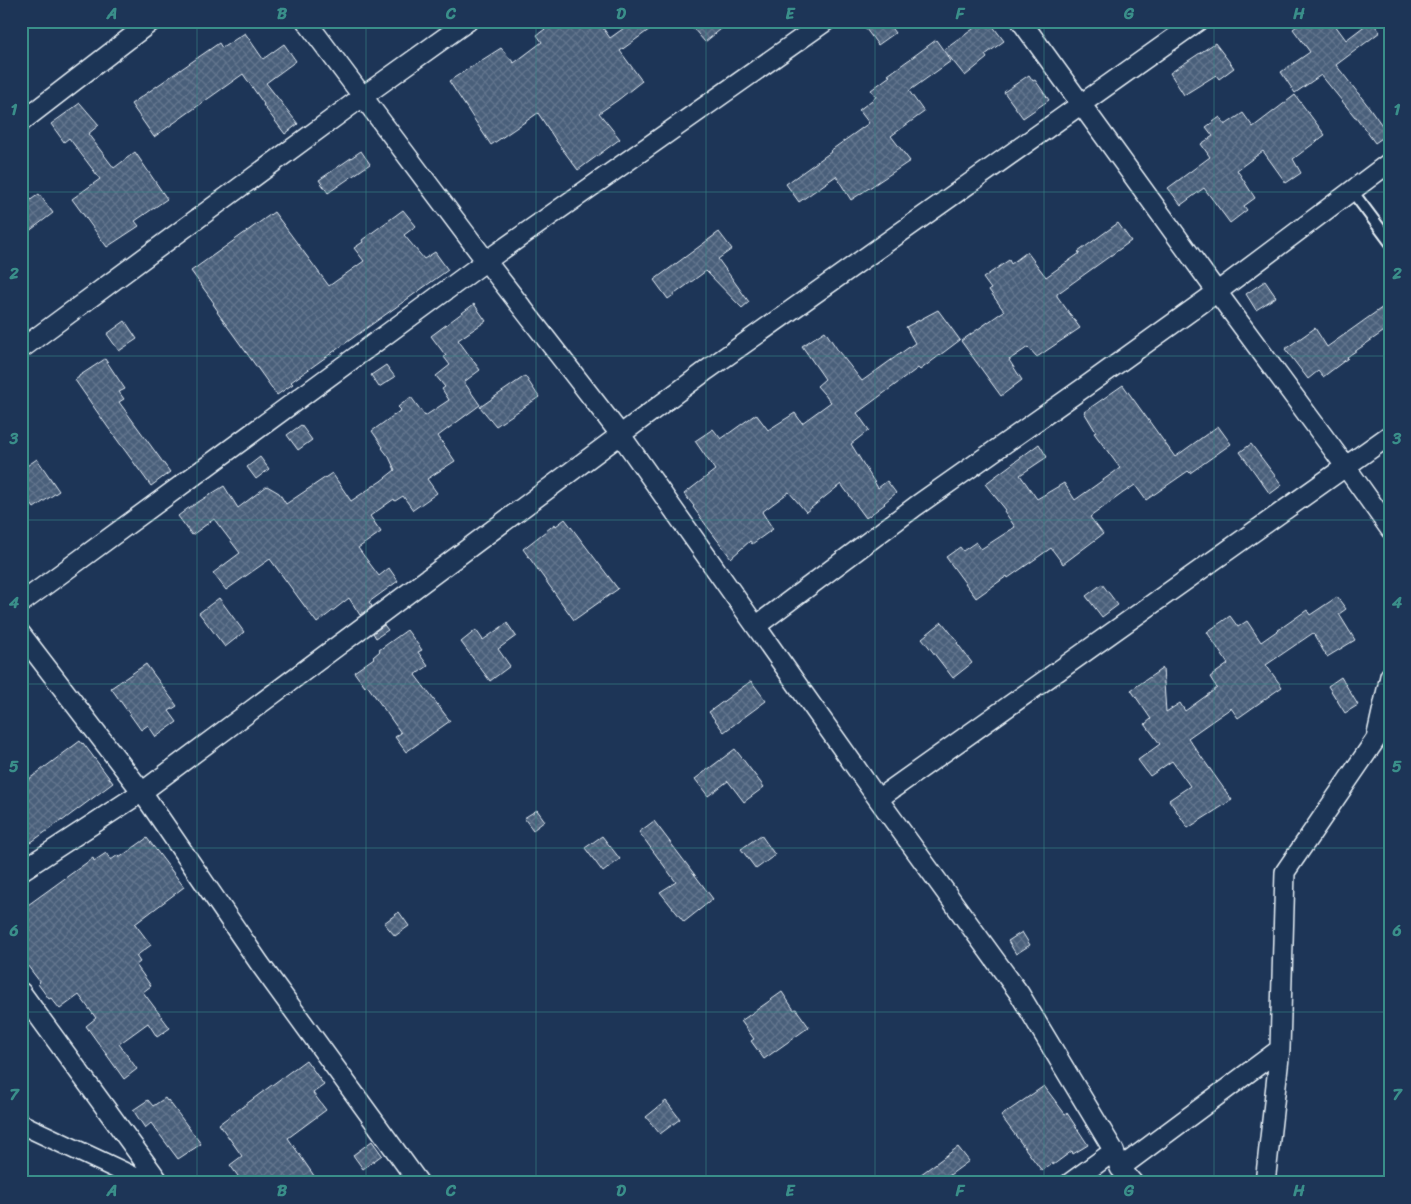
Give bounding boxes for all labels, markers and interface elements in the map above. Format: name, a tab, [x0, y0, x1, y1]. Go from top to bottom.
text: A	[106, 0, 117, 28]
text: B	[277, 0, 288, 28]
text: C	[445, 0, 457, 28]
text: D	[616, 0, 626, 28]
text: E	[786, 0, 796, 28]
text: F	[955, 0, 966, 28]
text: G	[1123, 0, 1135, 28]
text: H	[1292, 0, 1305, 28]
text: 1	[11, 95, 18, 124]
text: 1	[1394, 95, 1401, 124]
text: 2	[8, 259, 19, 288]
text: 2	[1391, 259, 1402, 288]
text: 3	[9, 424, 19, 453]
text: 3	[1392, 424, 1402, 453]
text: 4	[8, 588, 19, 617]
text: 4	[1391, 588, 1402, 617]
text: 5	[9, 752, 19, 781]
text: 5	[1392, 752, 1402, 781]
text: 6	[8, 916, 19, 945]
text: 6	[1391, 916, 1402, 945]
text: 7	[9, 1080, 20, 1109]
text: 7	[1392, 1080, 1403, 1109]
text: A	[106, 1176, 117, 1204]
text: B	[277, 1176, 288, 1204]
text: C	[445, 1176, 457, 1204]
text: D	[616, 1176, 626, 1204]
text: E	[786, 1176, 796, 1204]
text: F	[955, 1176, 966, 1204]
text: G	[1123, 1176, 1135, 1204]
text: H	[1292, 1176, 1305, 1204]

